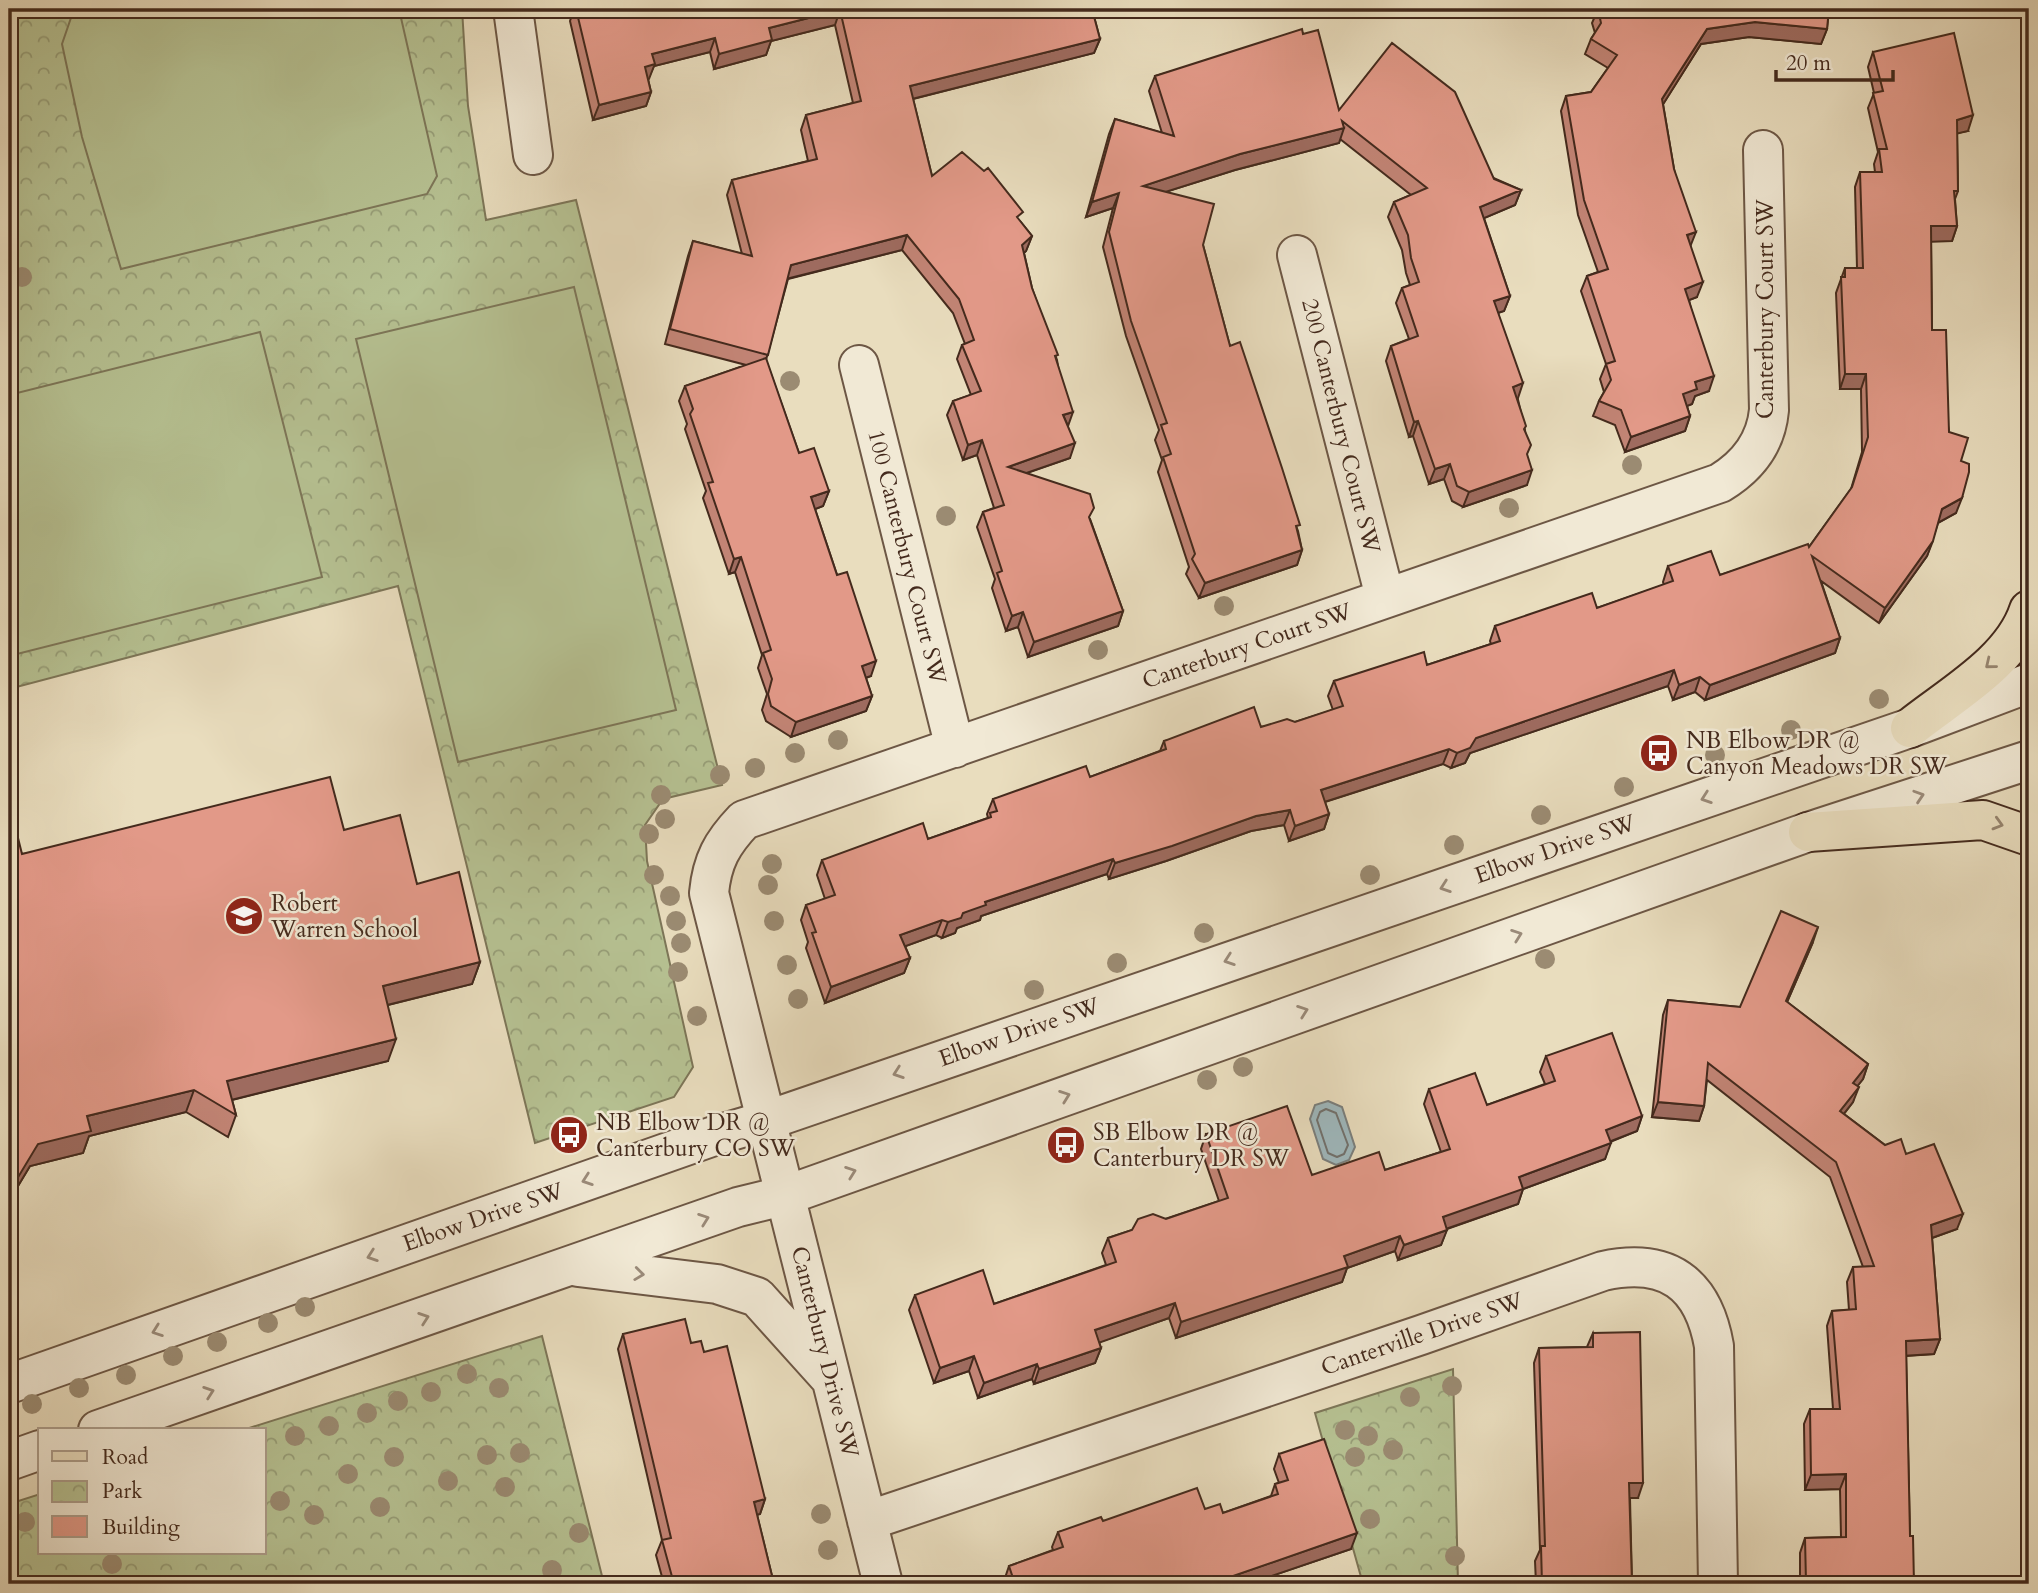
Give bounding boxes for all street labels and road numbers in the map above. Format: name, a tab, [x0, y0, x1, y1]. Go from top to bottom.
street label: Canterbury Court SW	[1750, 199, 1781, 419]
street label: 200 Canterbury Court SW	[1294, 295, 1388, 557]
street label: 100 Canterbury Court SW	[860, 426, 954, 688]
street label: Canterbury Court SW	[1138, 595, 1357, 696]
street label: Elbow Drive SW	[1470, 807, 1640, 891]
street label: Elbow Drive SW	[934, 990, 1104, 1074]
street label: Elbow Drive SW	[398, 1175, 568, 1259]
street label: Canterbury Drive SW	[784, 1243, 866, 1462]
street label: Canterville Drive SW	[1317, 1285, 1528, 1383]

